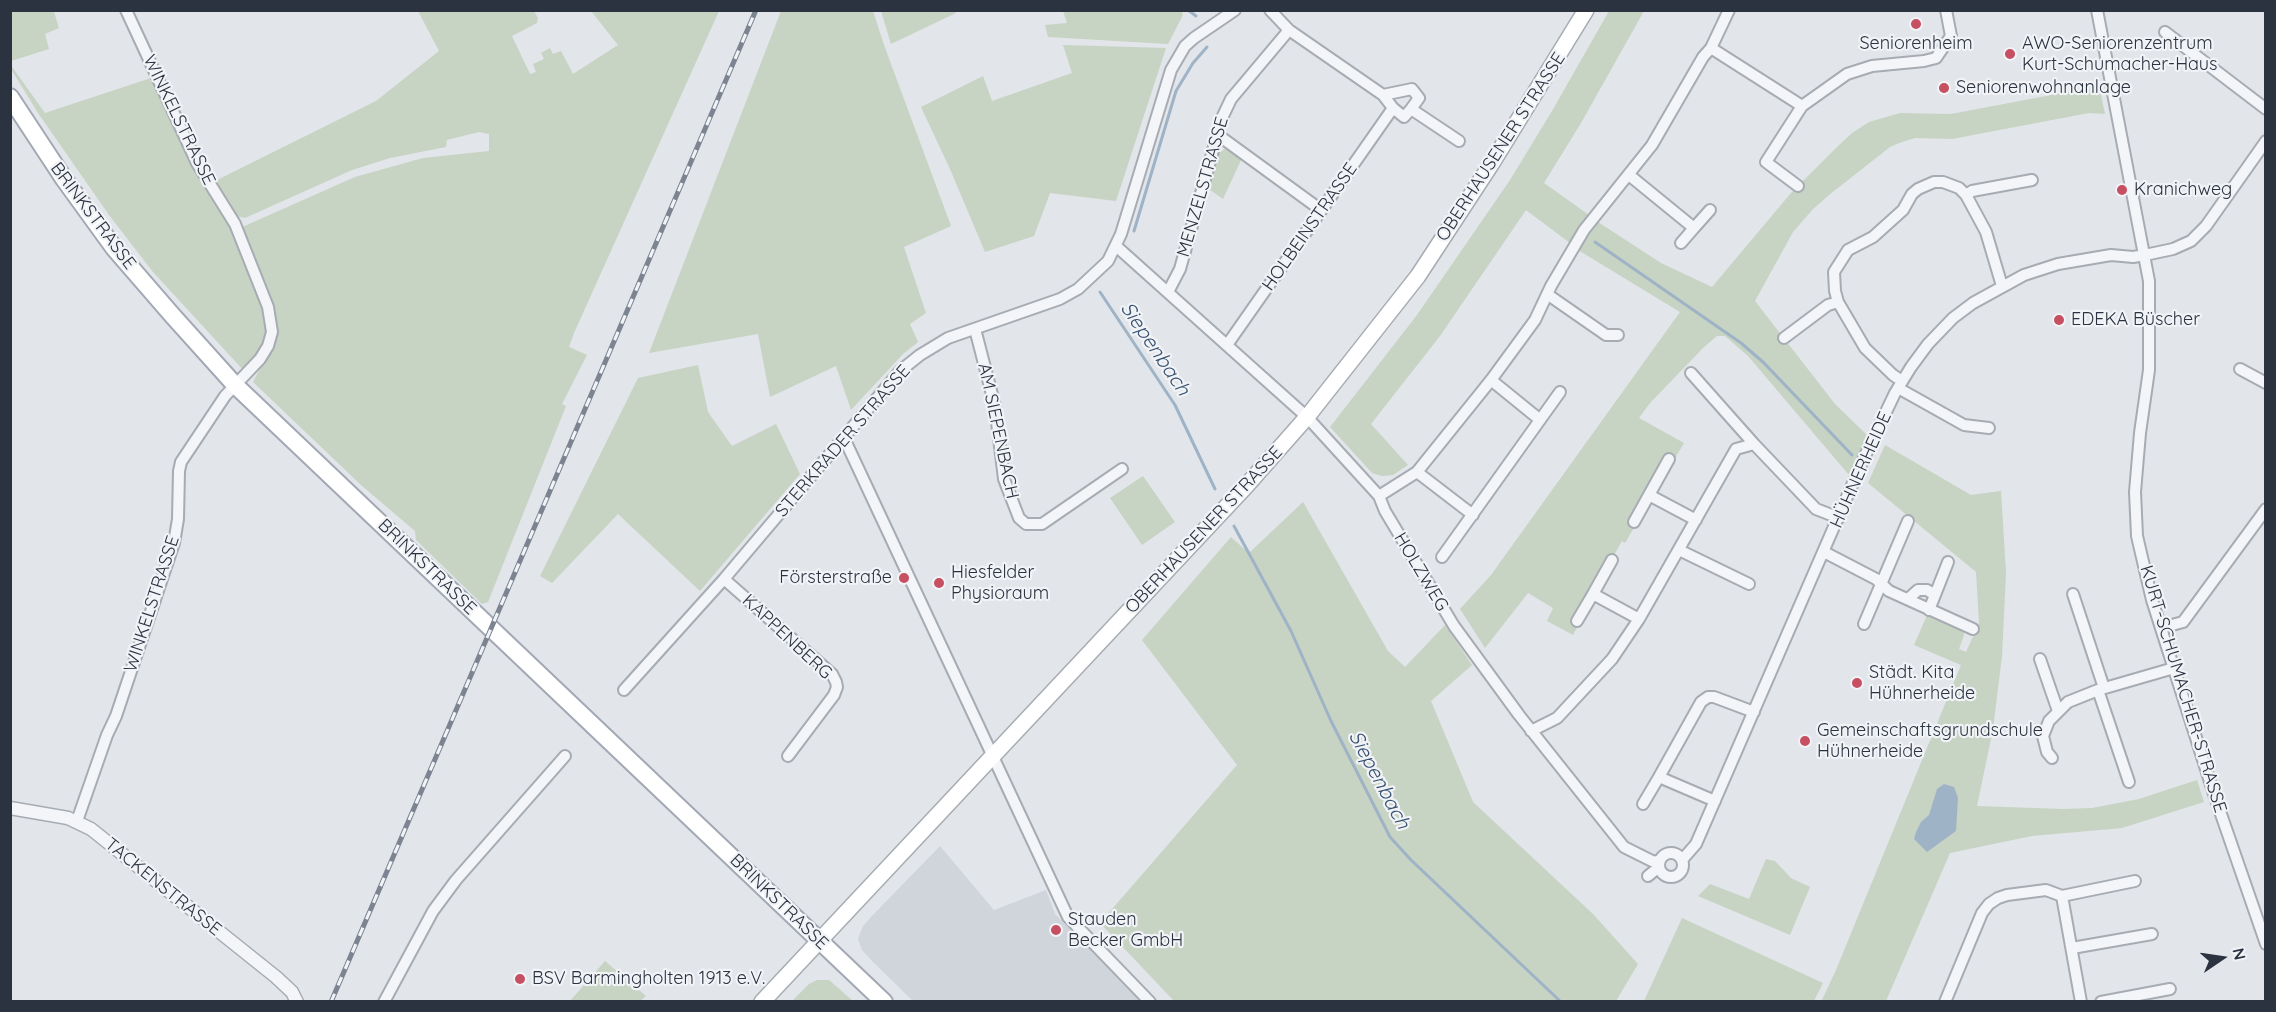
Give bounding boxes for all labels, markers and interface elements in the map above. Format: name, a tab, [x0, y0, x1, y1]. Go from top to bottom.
marker: Seniorenheim	[1909, 17, 1923, 31]
place label: Seniorenheim	[1859, 33, 1973, 55]
place label: AWO-Seniorenzentrum Kurt-Schumacher-Haus	[2022, 33, 2217, 76]
marker: AWO-Seniorenzentrum Kurt-Schumacher-Haus	[2003, 47, 2017, 61]
street label: OBERHAUSENER STRASSE	[1432, 49, 1570, 245]
street label: WINKELSTRASSE	[138, 51, 220, 189]
place label: Seniorenwohnanlage	[1956, 77, 2131, 99]
marker: Seniorenwohnanlage	[1937, 81, 1951, 95]
street label: MENZELSTRASSE	[1173, 114, 1233, 260]
street label: BRINKSTRASSE	[46, 158, 140, 274]
street label: HOLBEINSTRASSE	[1258, 159, 1362, 295]
place label: Kranichweg	[2134, 179, 2232, 201]
marker: Kranichweg	[2115, 183, 2129, 197]
water label: Siepenbach	[1115, 298, 1195, 400]
place label: EDEKA Büscher	[2071, 309, 2200, 331]
marker: EDEKA Büscher	[2052, 313, 2066, 327]
street label: STERKRADER STRASSE	[771, 361, 915, 521]
street label: AM SIEPENBACH	[973, 361, 1023, 501]
street label: HÜHNERHEIDE	[1826, 409, 1896, 531]
street label: OBERHAUSENER STRASSE	[1121, 442, 1287, 618]
street label: BRINKSTRASSE	[373, 515, 481, 619]
street label: HOLZWEG	[1389, 529, 1453, 615]
street label: WINKELSTRASSE	[120, 533, 184, 675]
place label: Hiesfelder Physioraum	[951, 562, 1049, 604]
street label: KURT-SCHUMACHER-STRASSE	[2135, 563, 2231, 815]
place label: Försterstraße	[779, 567, 892, 589]
marker: Försterstraße	[897, 571, 911, 585]
marker: Hiesfelder Physioraum	[932, 576, 946, 590]
street label: KAPPENBERG	[738, 590, 836, 684]
place label: Städt. Kita Hühnerheide	[1869, 662, 1975, 704]
marker: Städt. Kita Hühnerheide	[1850, 676, 1864, 690]
place label: Gemeinschaftsgrundschule Hühnerheide	[1817, 720, 2043, 762]
water label: Siepenbach	[1343, 727, 1415, 833]
marker: Gemeinschaftsgrundschule Hühnerheide	[1798, 734, 1812, 748]
street label: TACKENSTRASSE	[100, 833, 226, 941]
street label: BRINKSTRASSE	[725, 850, 833, 954]
place label: Stauden Becker GmbH	[1068, 909, 1183, 952]
marker: Stauden Becker GmbH	[1049, 923, 1063, 937]
north arrow	[2192, 928, 2252, 988]
text: N	[2228, 946, 2251, 962]
place label: BSV Barmingholten 1913 e.V.	[532, 968, 765, 990]
marker: BSV Barmingholten 1913 e.V.	[513, 972, 527, 986]

